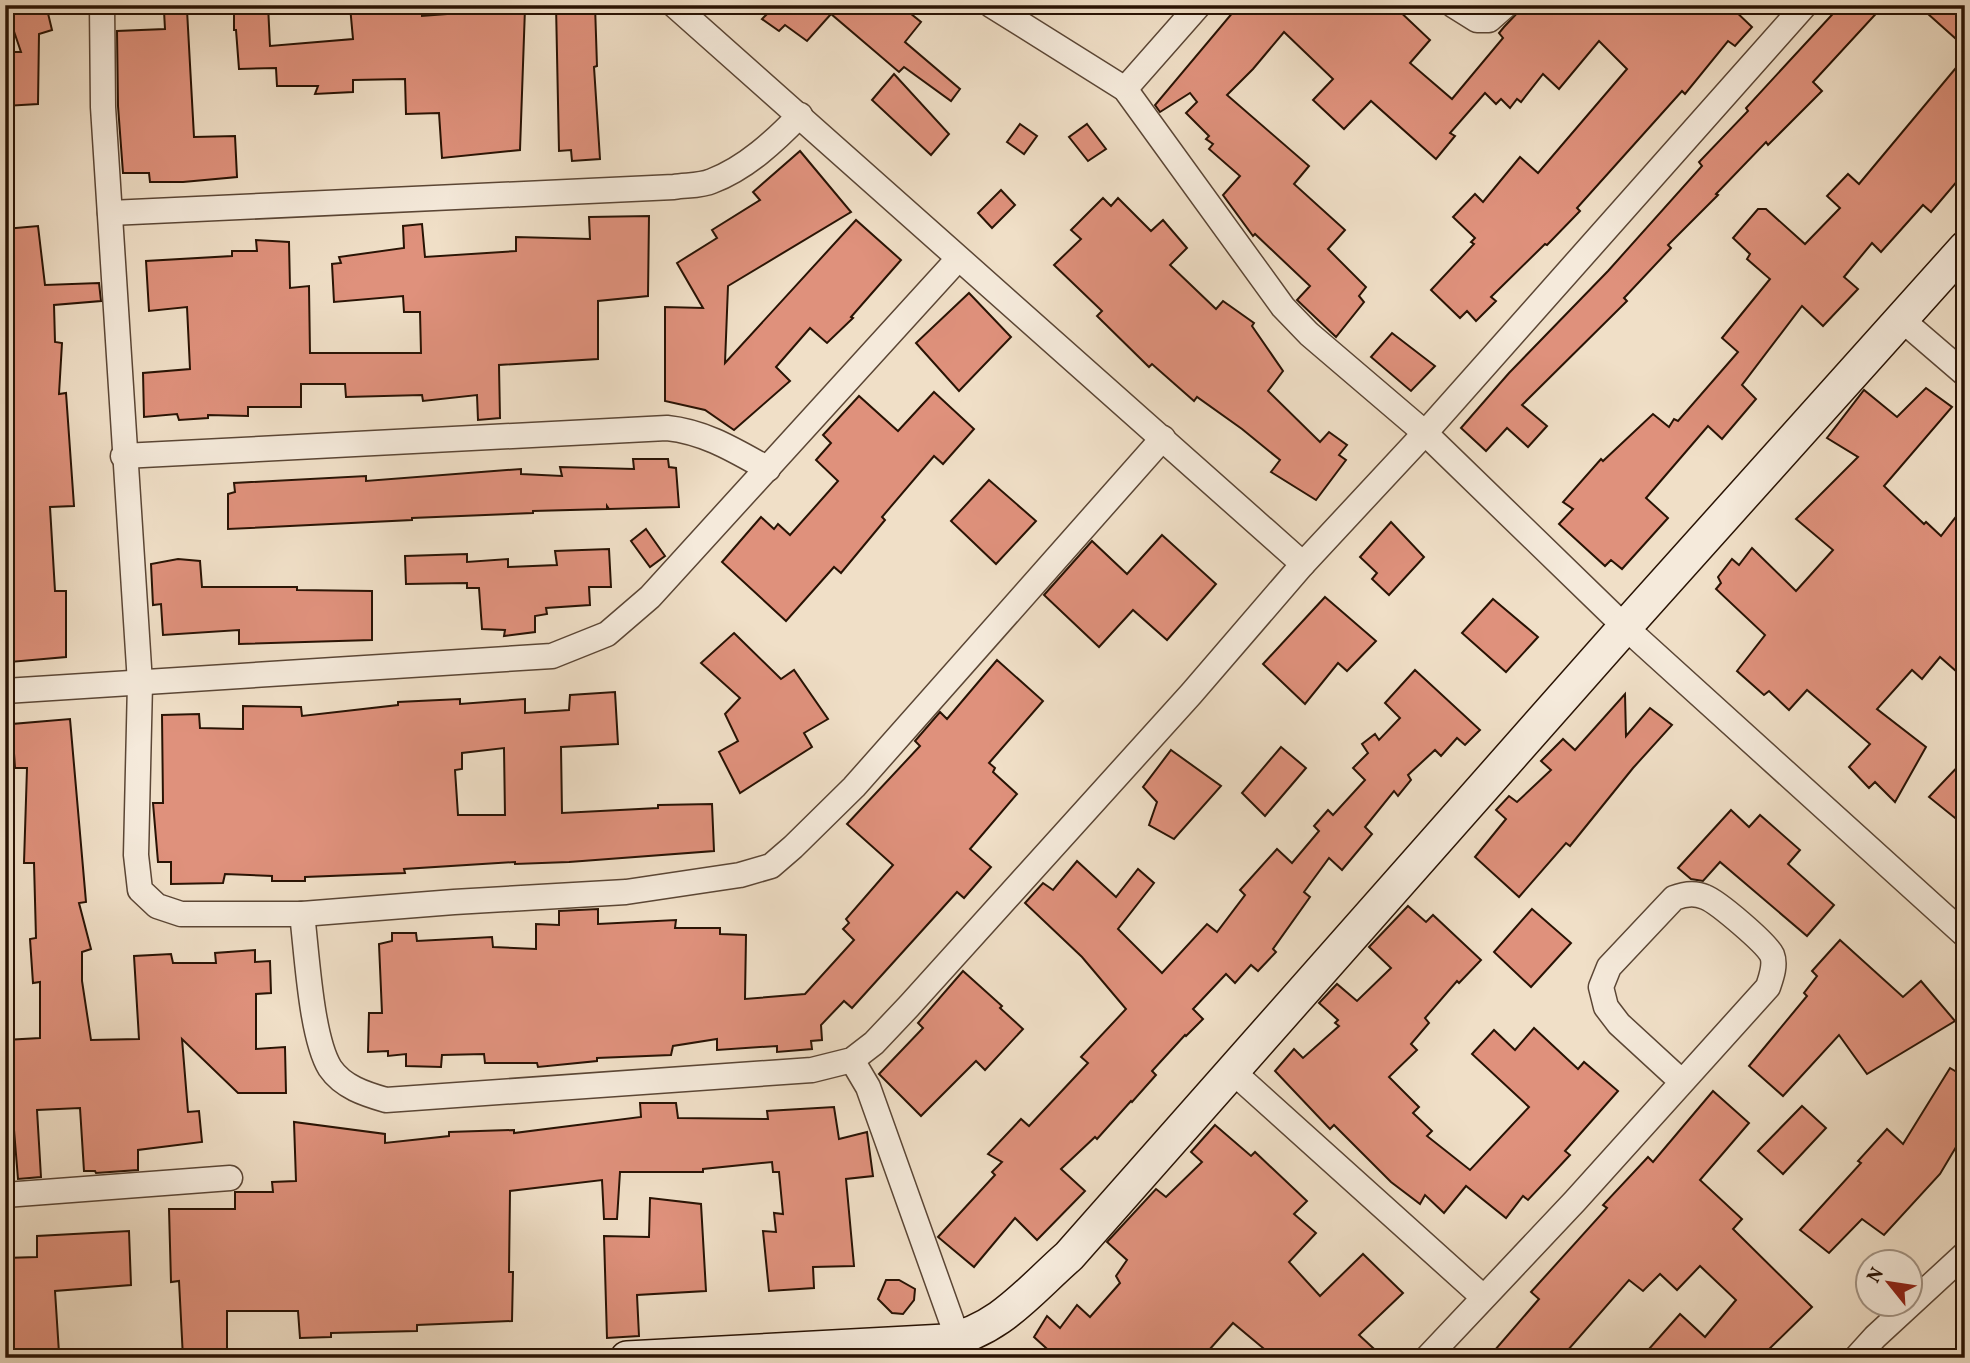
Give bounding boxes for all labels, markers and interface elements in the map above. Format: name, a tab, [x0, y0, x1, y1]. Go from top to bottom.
north arrow	[1854, 1248, 1924, 1318]
text: N	[1861, 1263, 1891, 1288]

